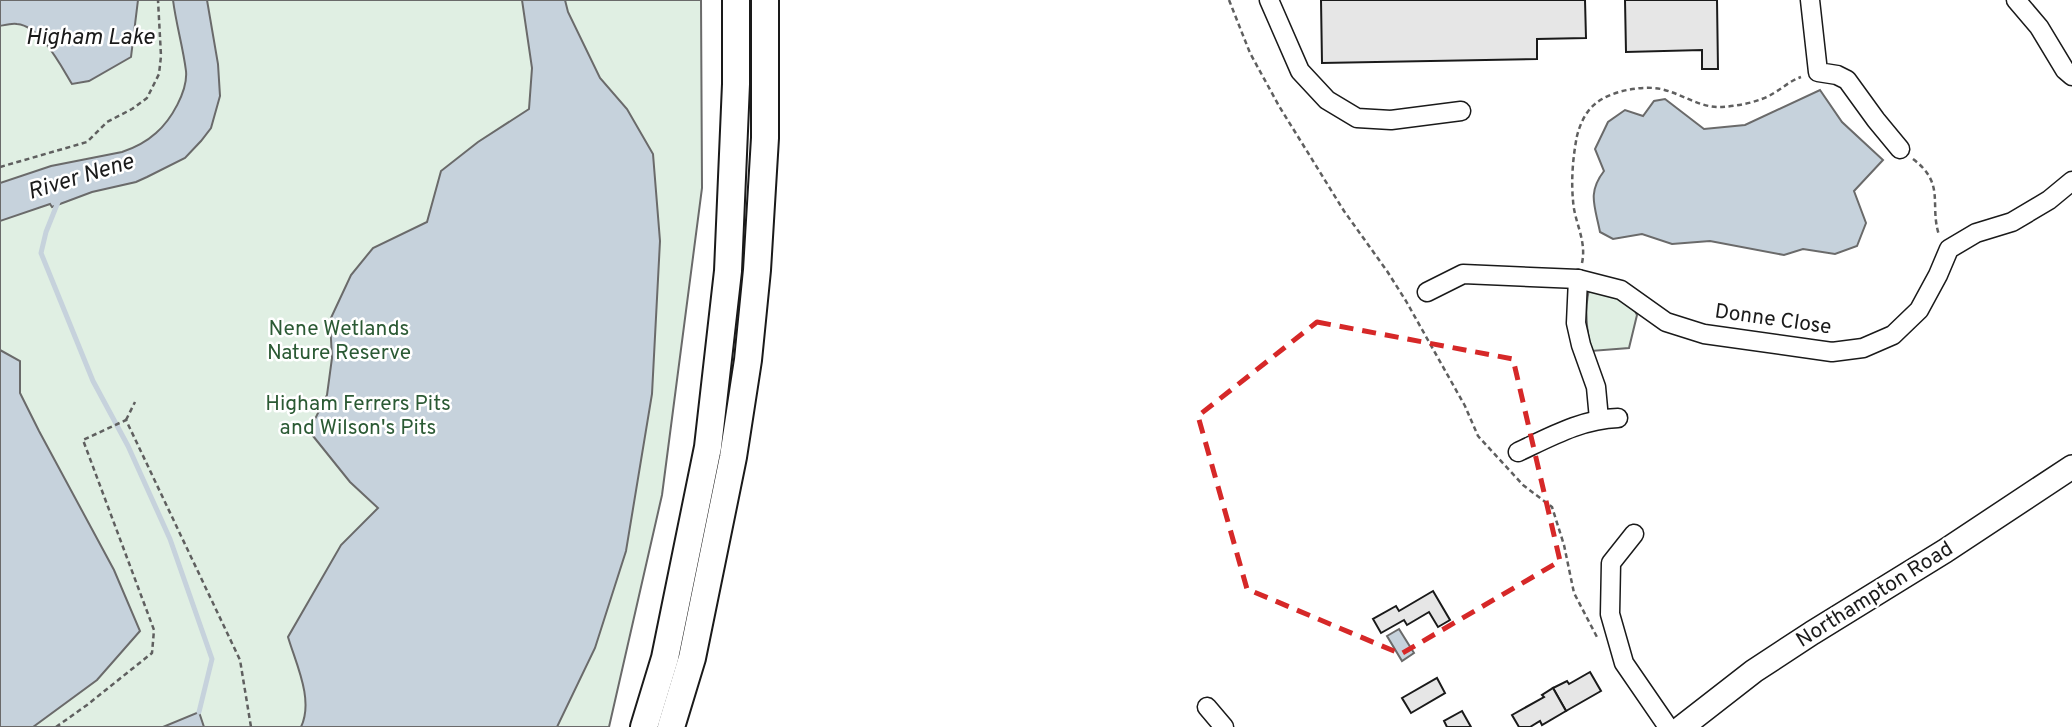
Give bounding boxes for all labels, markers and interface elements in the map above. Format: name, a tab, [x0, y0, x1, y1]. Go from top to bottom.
water label: Higham Lake	[26, 24, 156, 53]
water label: River Nene	[24, 148, 139, 208]
street label: Donne Close	[1713, 298, 1833, 342]
park label: Nene Wetlands Nature Reserve	[267, 316, 411, 367]
park label: Higham Ferrers Pits and Wilson's Pits	[265, 391, 451, 442]
street label: Northampton Road	[1791, 536, 1959, 654]

